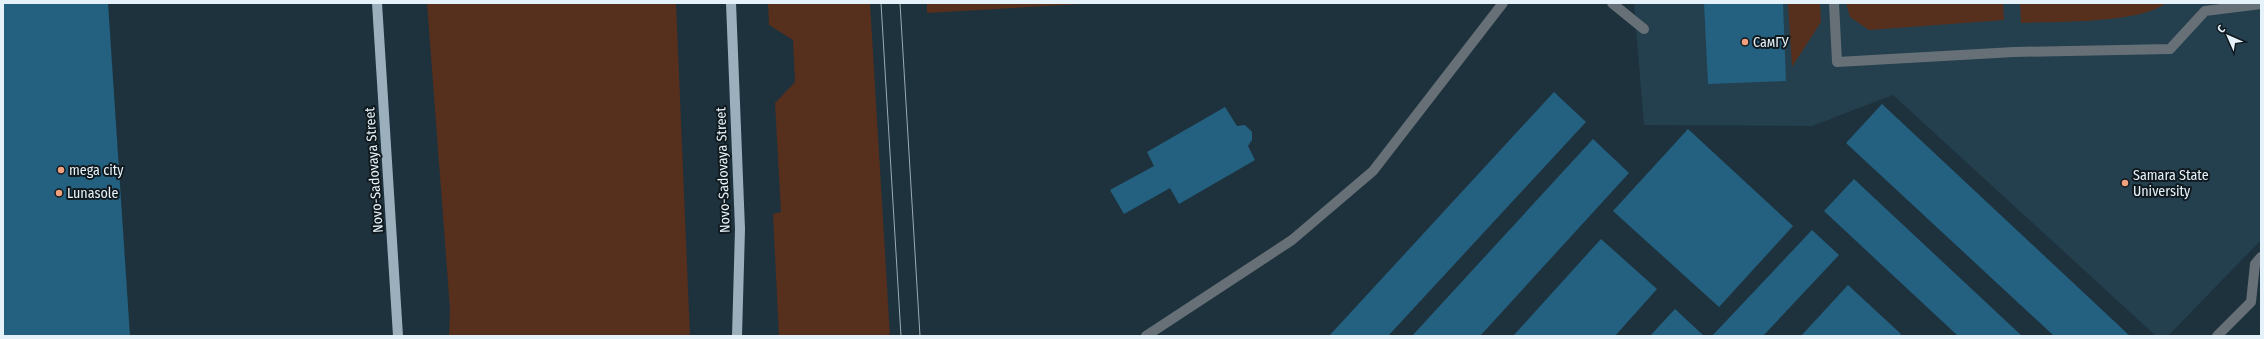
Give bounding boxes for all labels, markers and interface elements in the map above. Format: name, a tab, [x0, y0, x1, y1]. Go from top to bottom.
north arrow	[2208, 16, 2248, 56]
text: С	[2215, 22, 2228, 36]
place label: СамГУ	[1753, 34, 1789, 51]
marker: СамГУ	[1740, 37, 1750, 47]
street label: Novo-Sadovaya Street	[361, 106, 387, 233]
street label: Novo-Sadovaya Street	[712, 106, 734, 233]
place label: mega city	[69, 162, 124, 179]
marker: mega city	[56, 165, 66, 175]
place label: Samara State University	[2133, 167, 2209, 200]
marker: Samara State University	[2120, 178, 2130, 188]
place label: Lunasole	[67, 185, 118, 202]
marker: Lunasole	[54, 188, 64, 198]

